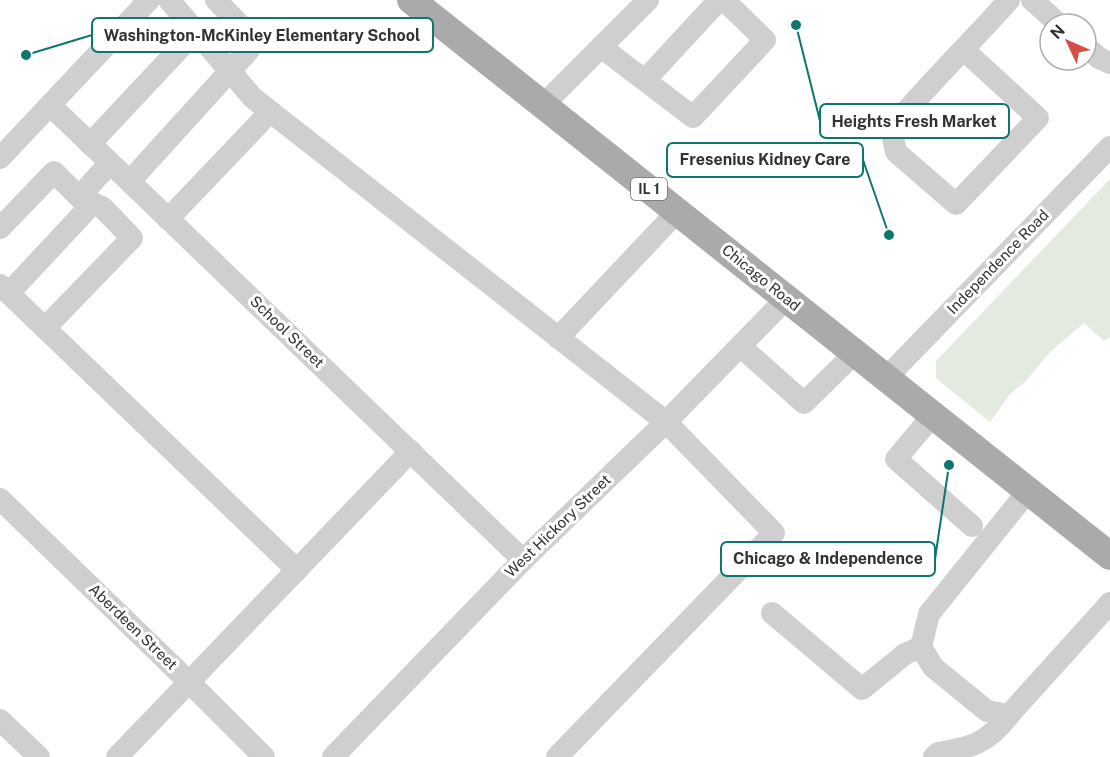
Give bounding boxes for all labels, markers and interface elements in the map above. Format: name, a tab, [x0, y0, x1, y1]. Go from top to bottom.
north arrow	[1038, 12, 1098, 72]
callout: Washington-McKinley Elementary School	[92, 18, 433, 52]
text: N	[1046, 21, 1069, 43]
text: Washington-McKinley Elementary School	[104, 26, 420, 45]
callout: Heights Fresh Market	[820, 104, 1009, 138]
text: Heights Fresh Market	[831, 112, 997, 131]
callout: Fresenius Kidney Care	[667, 143, 863, 177]
text: Fresenius Kidney Care	[679, 150, 851, 169]
road number: IL 1	[631, 178, 667, 200]
street label: Independence Road	[944, 206, 1052, 317]
street label: Chicago Road	[719, 241, 804, 314]
street label: School Street	[247, 292, 328, 371]
street label: West Hickory Street	[501, 471, 614, 580]
callout: Chicago & Independence	[721, 542, 935, 576]
text: Chicago & Independence	[733, 549, 923, 568]
street label: Aberdeen Street	[86, 580, 181, 673]

